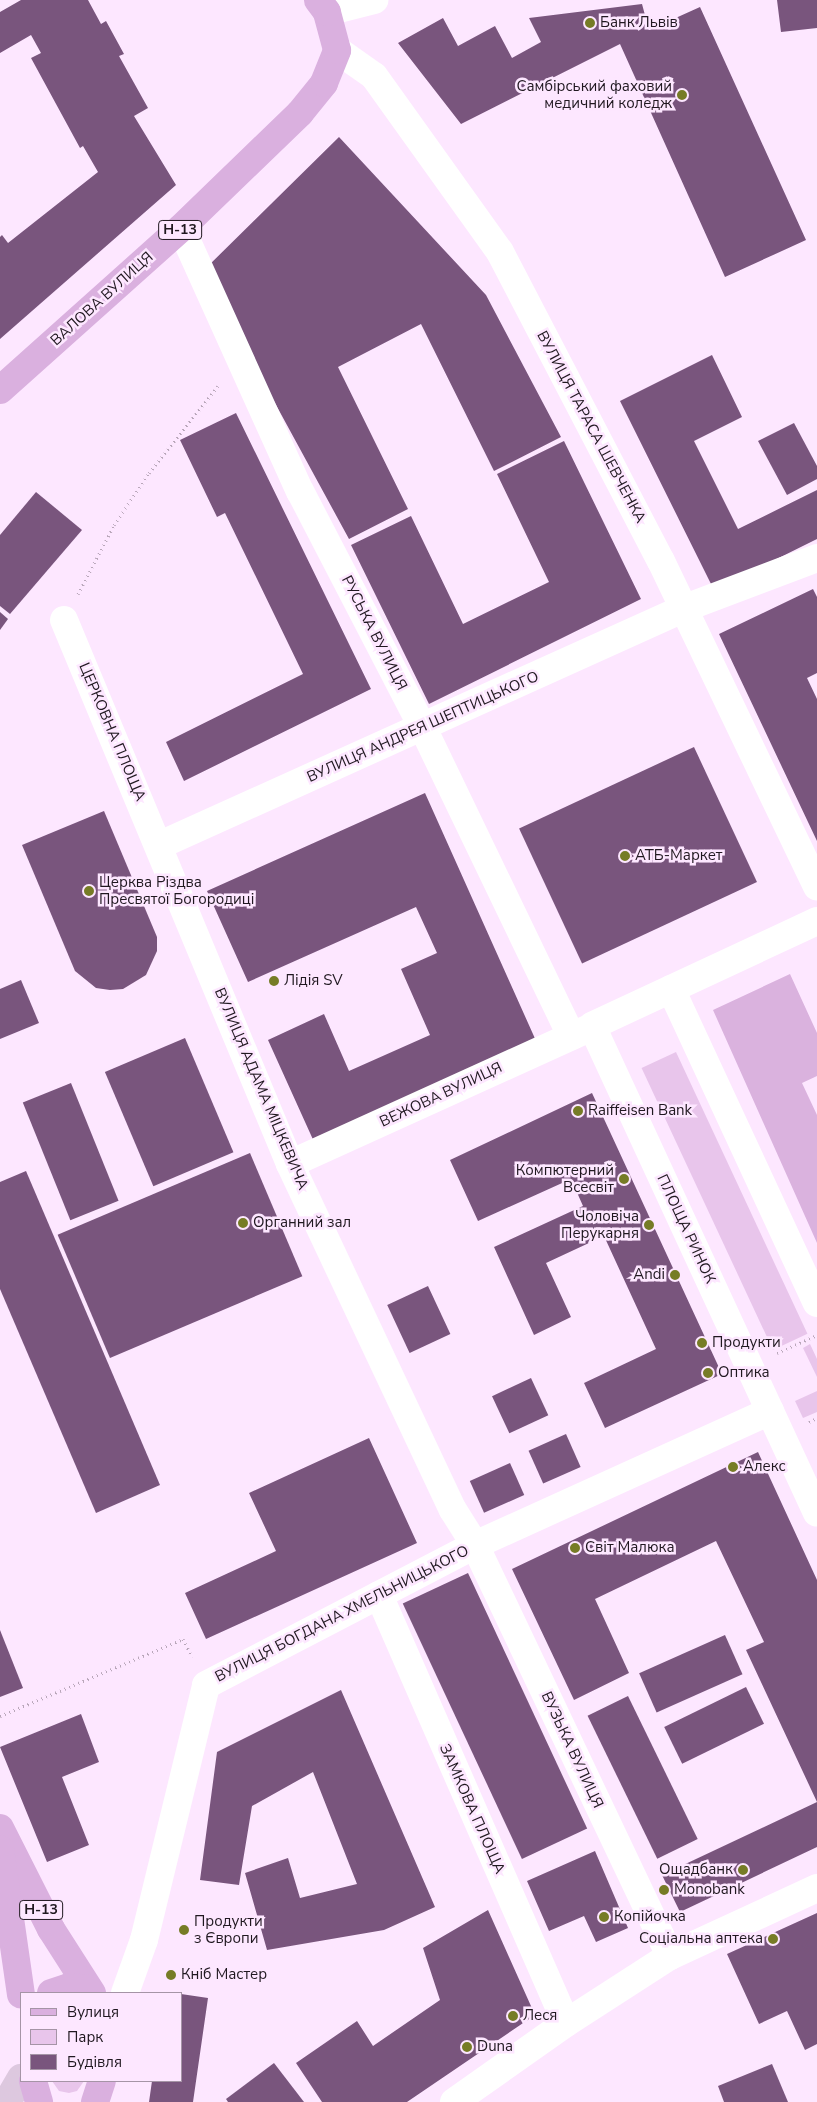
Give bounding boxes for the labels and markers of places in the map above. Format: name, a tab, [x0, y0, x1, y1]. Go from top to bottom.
place label: Банк Львів	[600, 14, 678, 32]
marker: Банк Львів	[584, 17, 596, 29]
place label: Самбірський фаховий медичний коледж	[517, 77, 672, 112]
marker: Самбірський фаховий медичний коледж	[676, 89, 688, 101]
place label: АТБ-Маркет	[635, 847, 722, 865]
marker: АТБ-Маркет	[619, 850, 631, 862]
place label: Церква Різдва Пресвятої Богородиці	[99, 873, 254, 908]
marker: Церква Різдва Пресвятої Богородиці	[83, 885, 95, 897]
place label: Лідія SV	[284, 972, 343, 990]
marker: Лідія SV	[268, 975, 280, 987]
place label: Raiffeisen Bank	[588, 1102, 692, 1120]
marker: Raiffeisen Bank	[572, 1105, 584, 1117]
place label: Компютерний Всесвіт	[516, 1161, 614, 1196]
marker: Компютерний Всесвіт	[618, 1173, 630, 1185]
place label: Чоловіча Перукарня	[561, 1207, 639, 1242]
place label: Органний зал	[253, 1214, 351, 1232]
marker: Органний зал	[237, 1217, 249, 1229]
marker: Чоловіча Перукарня	[643, 1219, 655, 1231]
place label: Andi	[633, 1266, 665, 1284]
marker: Andi	[669, 1269, 681, 1281]
place label: Продукти	[712, 1334, 781, 1352]
marker: Продукти	[696, 1337, 708, 1349]
place label: Оптика	[718, 1364, 770, 1382]
marker: Оптика	[702, 1367, 714, 1379]
place label: Алекс	[743, 1458, 786, 1476]
marker: Алекс	[727, 1461, 739, 1473]
place label: Світ Малюка	[585, 1539, 674, 1557]
marker: Світ Малюка	[569, 1542, 581, 1554]
place label: Ощадбанк	[659, 1861, 733, 1879]
marker: Ощадбанк	[737, 1864, 749, 1876]
place label: Monobank	[674, 1881, 745, 1899]
marker: Monobank	[658, 1884, 670, 1896]
place label: Копійочка	[614, 1908, 686, 1926]
marker: Копійочка	[598, 1911, 610, 1923]
place label: Продукти з Європи	[194, 1912, 263, 1947]
marker: Продукти з Європи	[178, 1924, 190, 1936]
place label: Соціальна аптека	[639, 1930, 763, 1948]
marker: Соціальна аптека	[767, 1933, 779, 1945]
place label: Кніб Мастер	[181, 1966, 267, 1984]
marker: Кніб Мастер	[165, 1969, 177, 1981]
place label: Леся	[523, 2007, 557, 2025]
marker: Леся	[507, 2010, 519, 2022]
place label: Duna	[477, 2038, 513, 2056]
marker: Duna	[461, 2041, 473, 2053]

